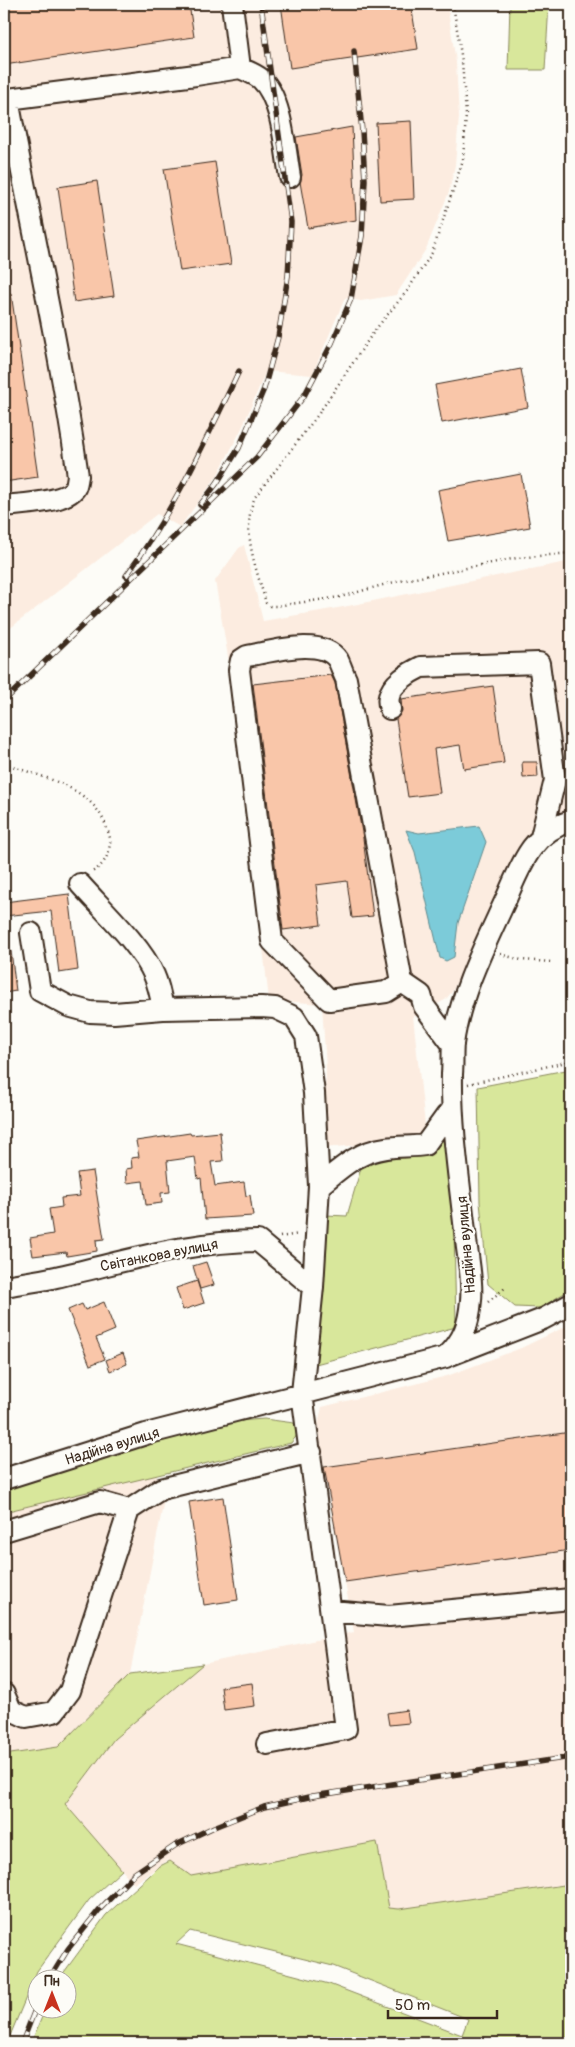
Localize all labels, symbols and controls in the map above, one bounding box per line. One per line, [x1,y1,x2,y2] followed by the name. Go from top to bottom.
[453,1195,480,1295] street label: Надійна вулиця
[99,1235,220,1276] street label: Світанкова вулиця
[63,1423,162,1470] street label: Надійна вулиця
[28,1970,78,2020] north arrow
[44,1973,60,1990] text: Пн
[388,1987,496,2019] scale bar
[395,1996,430,2015] text: 50 m

